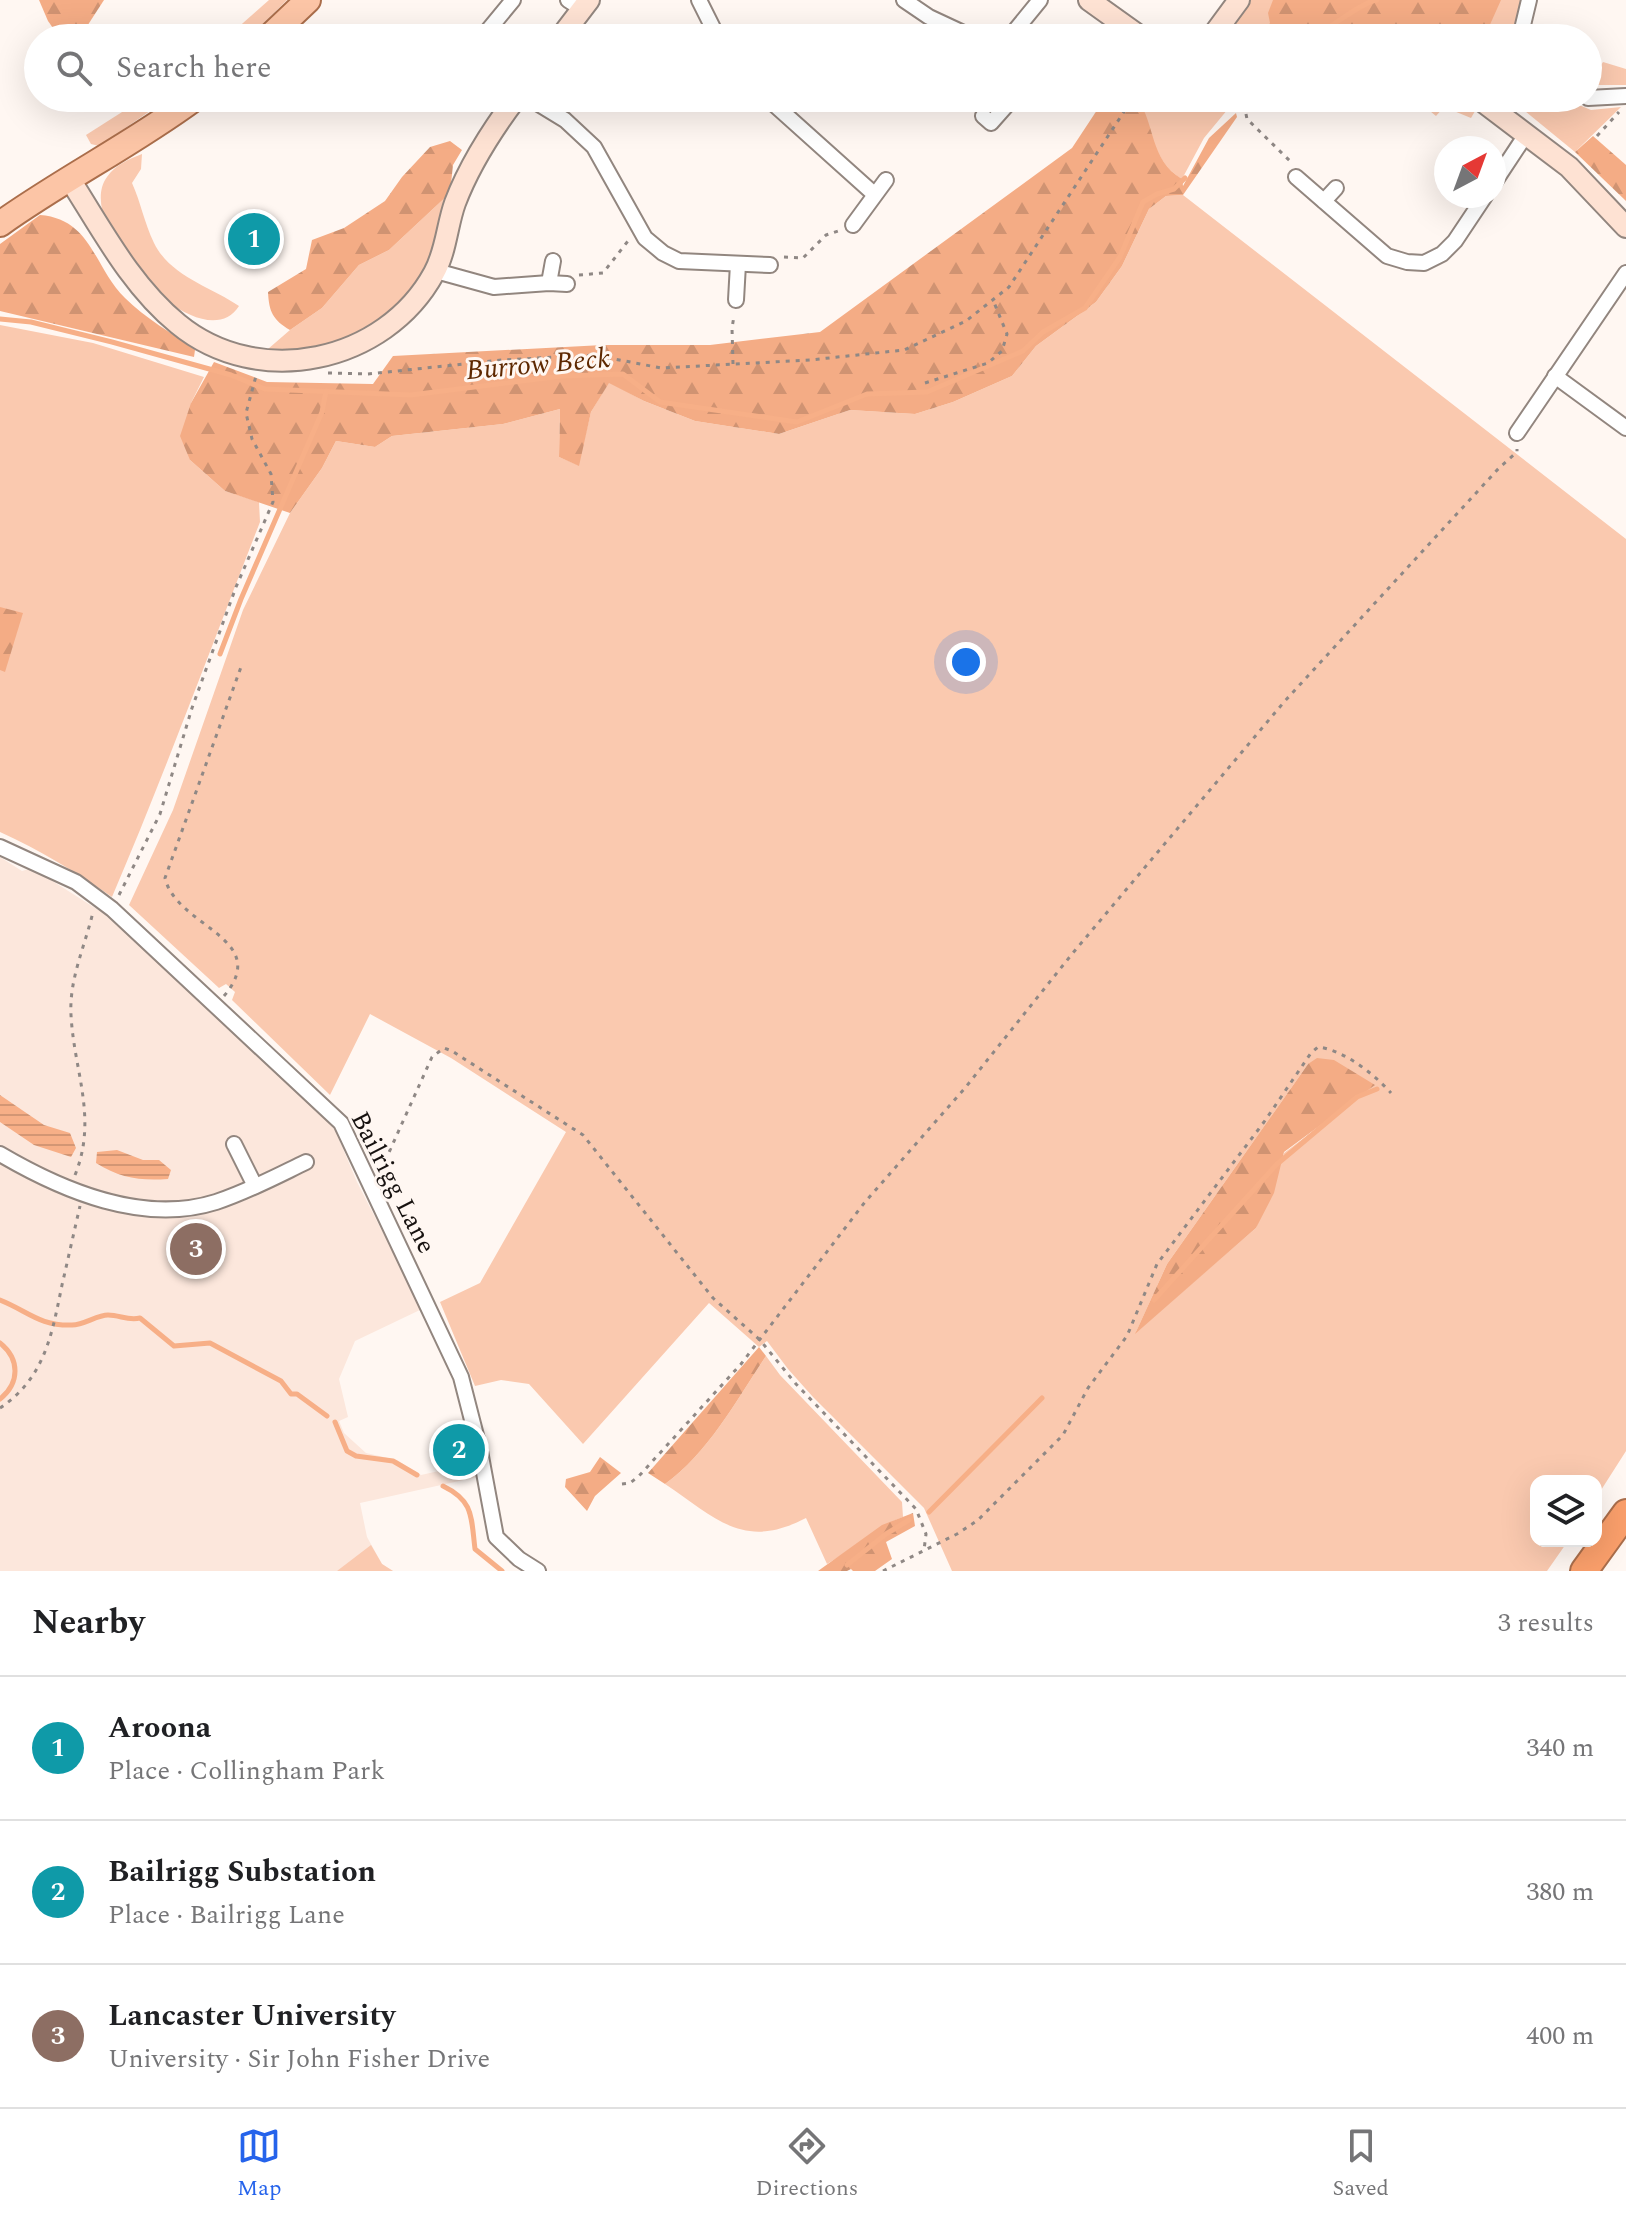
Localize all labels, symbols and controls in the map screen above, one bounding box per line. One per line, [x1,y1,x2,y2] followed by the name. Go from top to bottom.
[24,24,1602,112] search box
[116,45,272,91] text: Search here
[52,46,96,90] icon: search
[1434,136,1506,208] north arrow
[228,209,280,269] pin: 1
[464,337,612,392] water label: Burrow Beck
[946,642,986,682] your location
[340,1104,446,1261] street label: Bailrigg Lane
[170,1219,222,1279] pin: 3
[433,1420,485,1480] pin: 2
[1530,1475,1602,1547] map controls
[1530,1475,1602,1547] button: layers
[32,1597,145,1649] text: Nearby
[1498,1603,1594,1643] text: 3 results
[108,1705,211,1751] text: Aroona
[51,1728,65,1768] text: 1
[1526,1728,1594,1768] text: 340 m
[108,1751,385,1791] text: Place · Collingham Park
[108,1849,376,1895] text: Bailrigg Substation
[51,1872,65,1912] text: 2
[1526,1872,1594,1912] text: 380 m
[108,1895,345,1935] text: Place · Bailrigg Lane
[108,1993,395,2039] text: Lancaster University
[51,2016,65,2056] text: 3
[1526,2016,1594,2056] text: 400 m
[108,2039,490,2079] text: University · Sir John Fisher Drive
[237,2124,281,2205] tab: Map
[756,2124,858,2205] tab: Directions
[1332,2124,1389,2205] tab: Saved

